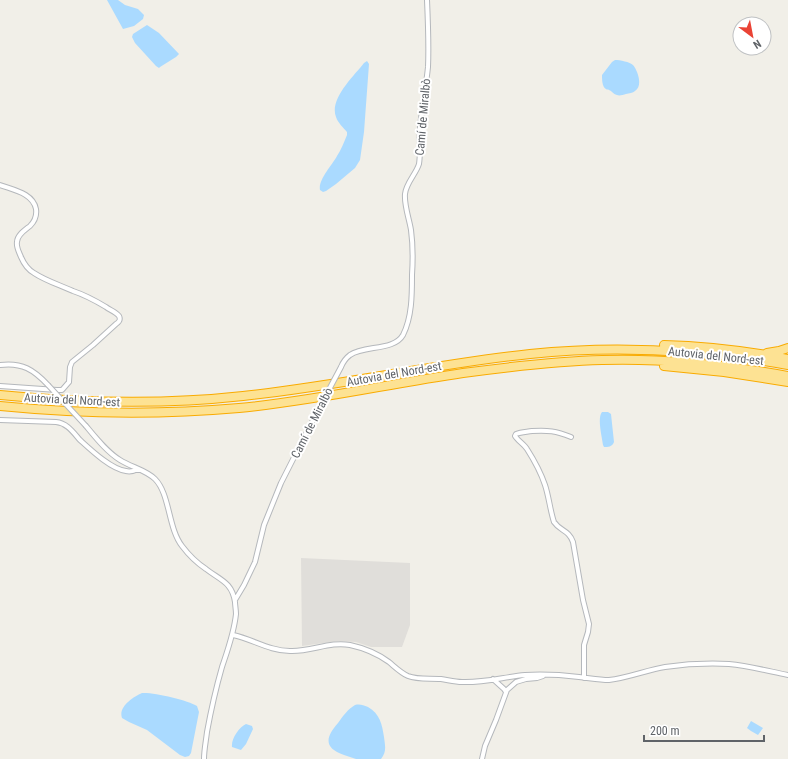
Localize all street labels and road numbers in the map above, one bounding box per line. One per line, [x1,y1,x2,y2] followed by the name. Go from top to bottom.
[413,78,433,156] street label: Camí de Miralbò
[667,344,765,368] street label: Autovia del Nord-est
[345,359,443,389] street label: Autovia del Nord-est
[288,385,336,461] street label: Camí de Miralbò
[24,390,121,410] street label: Autovia del Nord-est

